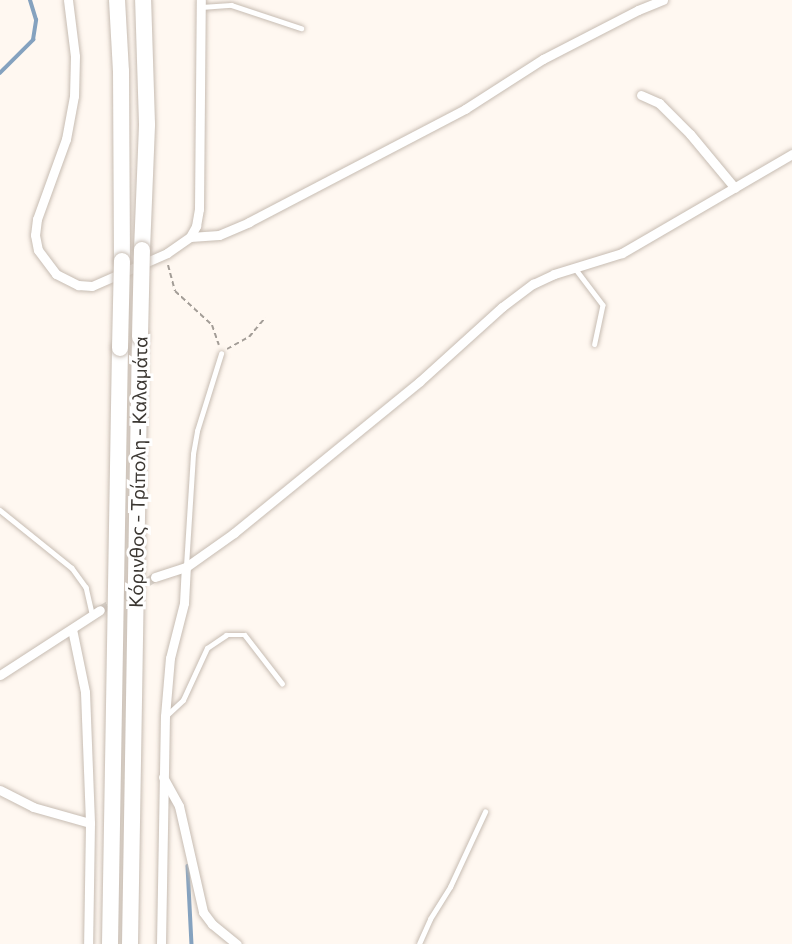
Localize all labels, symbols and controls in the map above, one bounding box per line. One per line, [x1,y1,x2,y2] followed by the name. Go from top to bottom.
[124,336,152,608] street label: Κόρινθος - Τρίπολη - Καλαμάτα

